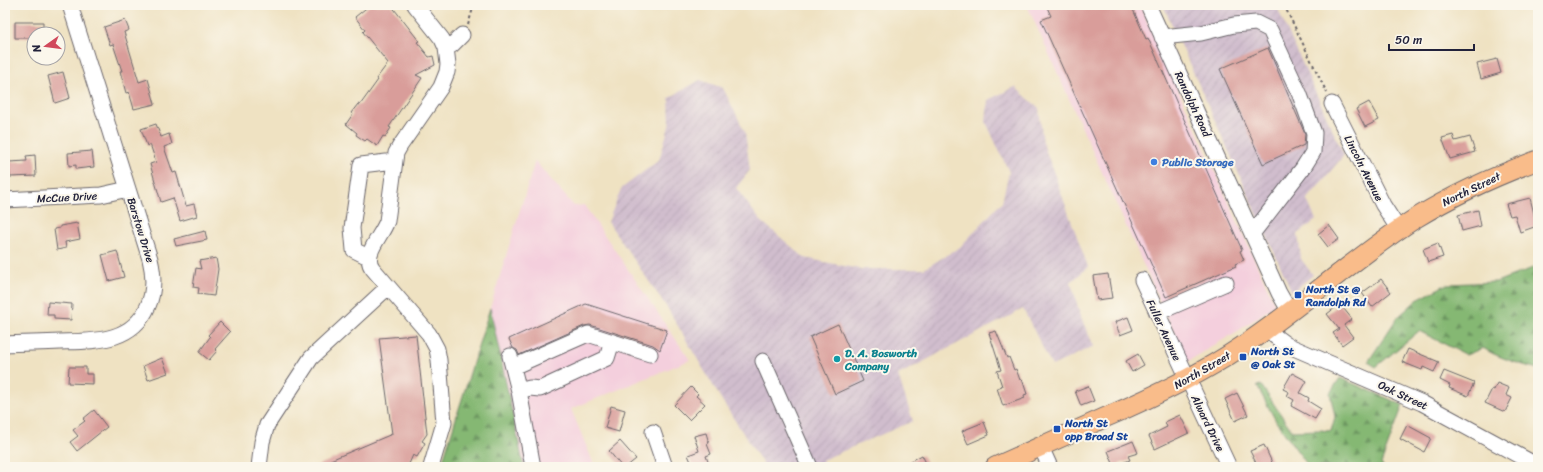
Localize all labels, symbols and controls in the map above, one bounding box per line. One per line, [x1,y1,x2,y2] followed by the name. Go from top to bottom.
[26,26,66,66] north arrow
[1389,26,1474,52] scale bar
[1395,29,1422,51] text: 50 m
[27,42,47,55] text: N
[1169,68,1217,141] street label: Randolph Road
[1339,132,1389,205] street label: Lincoln Avenue
[1162,153,1234,172] place label: Public Storage
[1149,157,1159,167] marker: Public Storage
[1439,167,1504,212] street label: North Street
[36,186,98,209] street label: McCue Drive
[122,195,160,265] street label: Barstow Drive
[1305,280,1367,312] place label: North St @ Randolph Rd
[1293,290,1303,300] marker: North St @ Randolph Rd
[1141,296,1186,365] street label: Fuller Avenue
[1250,342,1296,374] place label: North St @ Oak St
[844,344,917,376] place label: D. A. Bosworth Company
[1170,346,1235,394] street label: North Street
[1238,352,1248,362] marker: North St @ Oak St
[832,354,842,364] marker: D. A. Bosworth Company
[1375,376,1431,415] street label: Oak Street
[1185,391,1230,456] street label: Alward Drive
[1064,414,1128,446] place label: North St opp Broad St
[1052,424,1062,434] marker: North St opp Broad St

